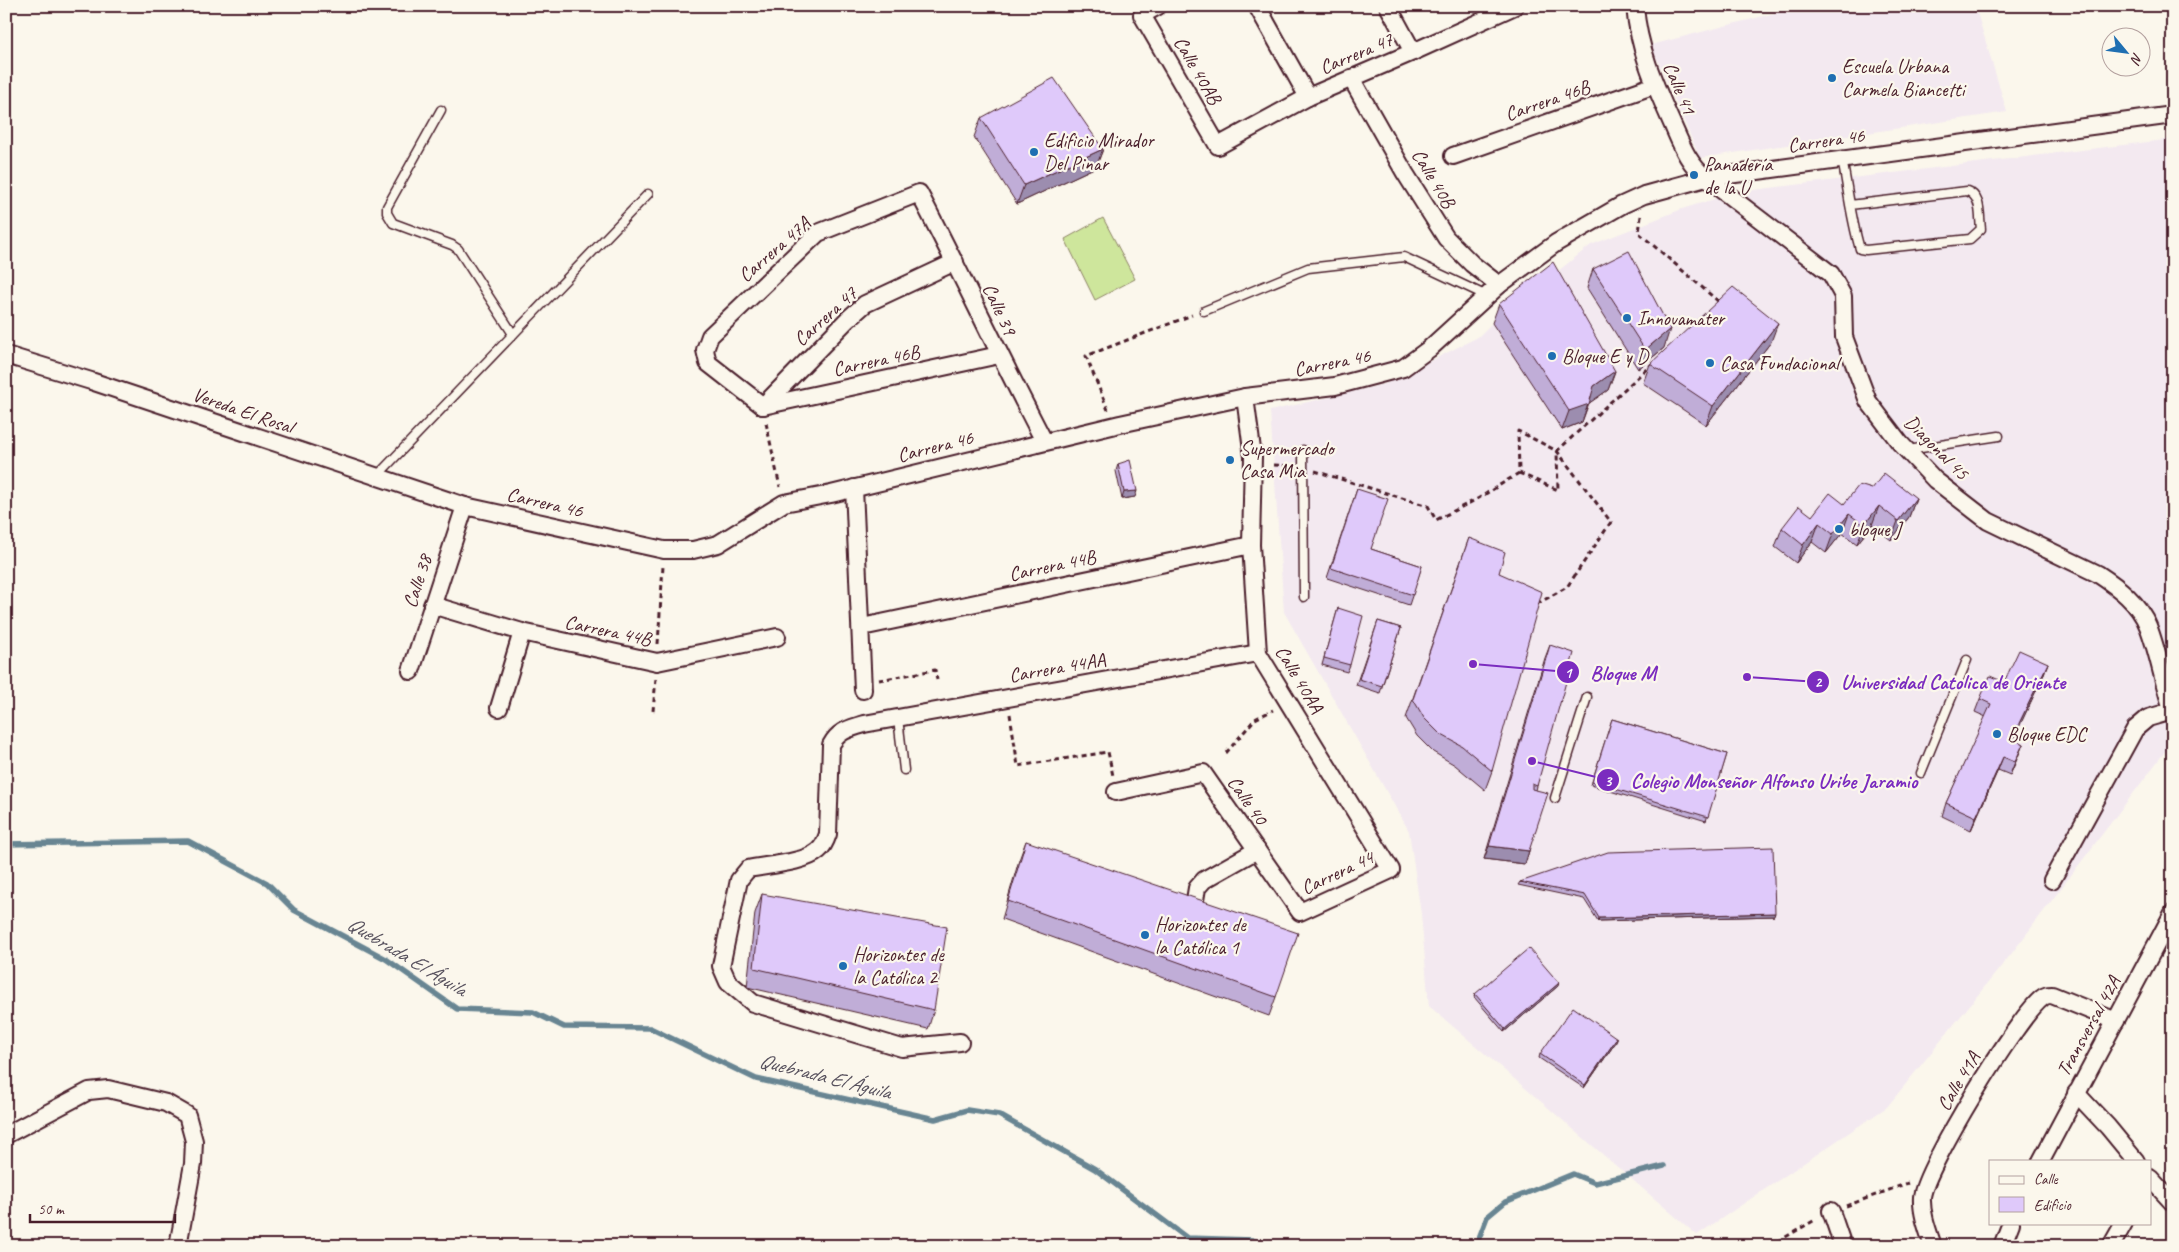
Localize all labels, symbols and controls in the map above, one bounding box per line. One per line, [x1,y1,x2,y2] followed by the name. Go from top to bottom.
[1316,26,1398,80] street label: Carrera 47
[2102,28,2152,78] north arrow
[1168,32,1228,110] street label: Calle 40AB
[2126,50,2146,68] text: N
[1842,54,1967,102] place label: Escuela Urbana Carmela Biancetti
[1657,58,1702,119] street label: Calle 41
[1826,72,1838,84] marker: Escuela Urbana Carmela Biancetti
[1502,74,1594,127] street label: Carrera 46B
[1786,123,1867,158] street label: Carrera 46
[1044,128,1155,176] place label: Edificio Mirador Del Pinar
[1406,144,1462,214] street label: Calle 40B
[1028,146,1040,158] marker: Edificio Mirador Del Pinar
[1704,152,1774,200] place label: Panadería de la U
[1688,169,1700,181] marker: Panadería de la U
[733,211,816,287] street label: Carrera 47A
[977,279,1023,341] street label: Calle 39
[788,281,863,352] street label: Carrera 47
[1637,306,1726,331] place label: Innovamater
[1621,312,1633,324] marker: Innovamater
[831,339,923,382] street label: Carrera 46B
[1292,343,1373,382] street label: Carrera 46
[1562,344,1649,369] place label: Bloque E y D
[1546,350,1558,362] marker: Bloque E y D
[1720,351,1842,376] place label: Casa Fundacional
[1704,357,1716,369] marker: Casa Fundacional
[189,382,300,441] street label: Vereda El Rosal
[1899,410,1975,486] street label: Diagonal 45
[895,425,977,468] street label: Carrera 46
[1240,436,1336,484] place label: Supermercado Casa Mia
[1224,454,1236,466] marker: Supermercado Casa Mia
[504,482,586,524] street label: Carrera 46
[1849,517,1903,542] place label: bloque J
[1833,523,1845,535] marker: bloque J
[1007,544,1099,587] street label: Carrera 44B
[397,550,438,611] street label: Calle 38
[562,609,655,652] street label: Carrera 44B
[1270,641,1330,718] street label: Calle 40AA
[1007,647,1108,688] street label: Carrera 44AA
[1555,654,1666,690] callout: Bloque M
[1590,660,1659,686] text: Bloque M
[1565,664,1574,683] text: 1
[1805,664,2076,700] callout: Universidad Catolica de Oriente
[1841,669,2067,695] text: Universidad Catolica de Oriente
[1815,673,1823,692] text: 2
[2007,722,2088,747] place label: Bloque EDC
[1991,728,2003,740] marker: Bloque EDC
[1596,762,1928,798] callout: Colegio Monseñor Alfonso Uribe Jaramio
[1631,768,1919,794] text: Colegio Monseñor Alfonso Uribe Jaramio
[1222,771,1275,831] street label: Calle 40
[1605,772,1613,791] text: 3
[1297,844,1379,900] street label: Carrera 44
[343,910,473,1003] water label: Quebrada El Águila
[1155,912,1247,960] place label: Horizontes de la Católica 1
[1139,929,1151,941] marker: Horizontes de la Católica 1
[853,942,945,990] place label: Horizontes de la Católica 2
[837,960,849,972] marker: Horizontes de la Católica 2
[2051,971,2127,1081] street label: Transversal 42A
[1931,1046,1986,1115] street label: Calle 41A
[757,1047,896,1105] water label: Quebrada El Águila
[1989,1160,2152,1224] legend
[2034,1170,2059,1189] text: Calle
[30,1192,175,1224] scale bar
[2034,1196,2072,1215] text: Edificio
[38,1200,65,1219] text: 50 m

